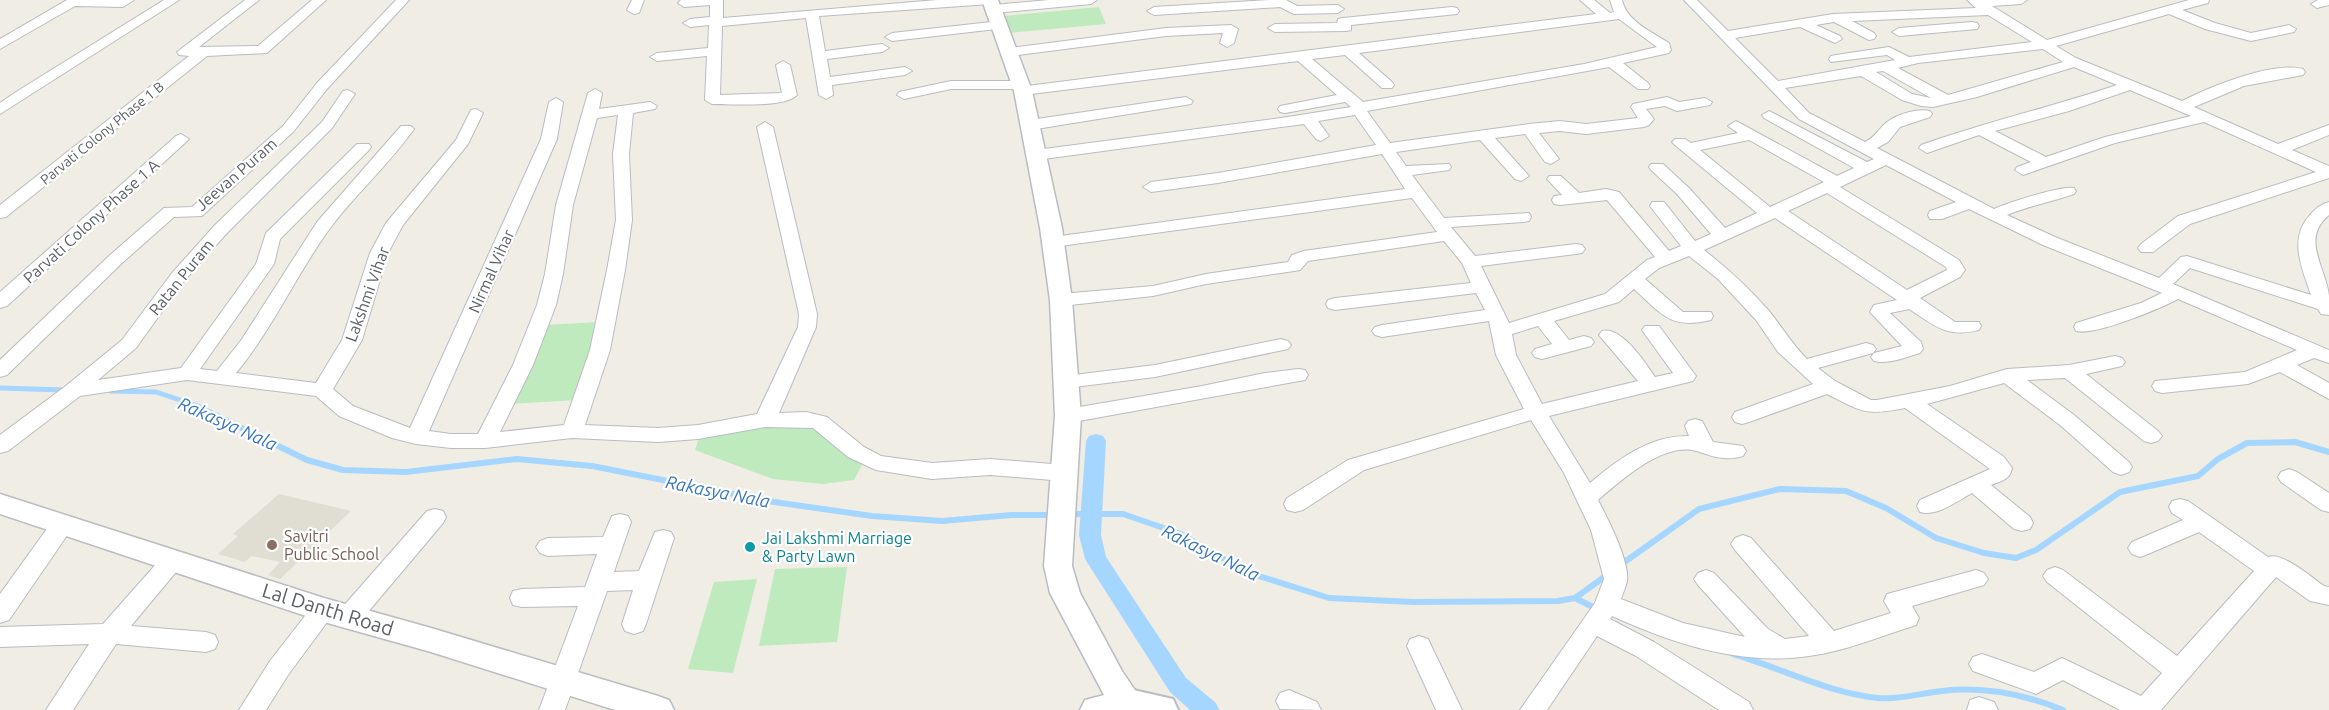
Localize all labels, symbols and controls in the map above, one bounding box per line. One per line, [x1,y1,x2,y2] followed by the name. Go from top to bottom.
[37,78,167,188] street label: Parvati Colony Phase 1 B
[192,134,280,214] street label: Jeevan Puram
[19,155,163,287] street label: Parvati Colony Phase 1 A
[465,227,517,315] street label: Nirmal Vihar
[145,235,217,319] street label: Ratan Puram
[341,244,393,344] street label: Lakshmi Vihar
[176,392,281,454] water label: Rakasya Nala
[664,471,772,511] water label: Rakasya Nala
[1159,520,1263,584] water label: Rakasya Nala
[284,527,379,563] place label: Savitri Public School
[762,529,912,565] place label: Jai Lakshmi Marriage & Party Lawn
[265,538,279,552] marker: Savitri Public School
[743,540,757,554] marker: Jai Lakshmi Marriage & Party Lawn
[260,578,396,640] street label: Lal Danth Road

